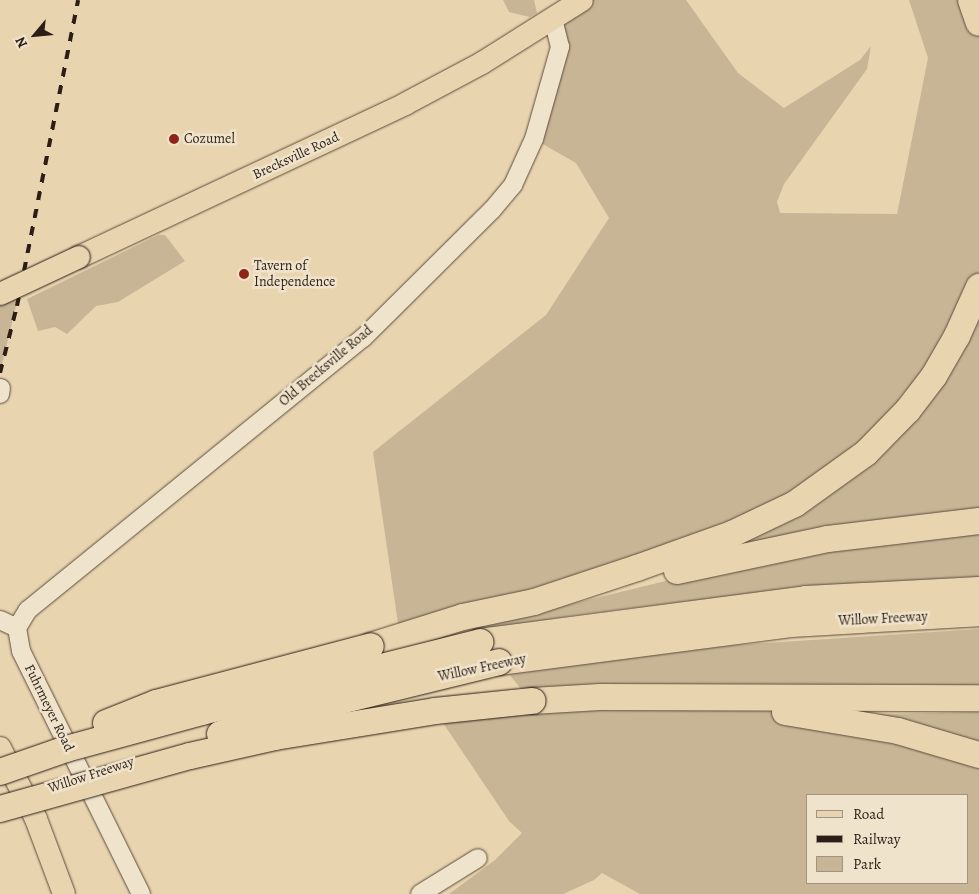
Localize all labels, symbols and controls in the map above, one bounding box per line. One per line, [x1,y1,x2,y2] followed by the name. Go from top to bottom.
[10,10,60,60] north arrow
[11,33,32,51] text: N
[250,129,342,183] street label: Brecksville Road
[184,131,235,147] place label: Cozumel
[168,133,180,145] marker: Cozumel
[254,258,335,290] place label: Tavern of Independence
[238,268,250,280] marker: Tavern of Independence
[276,322,376,410] street label: Old Brecksville Road
[838,608,928,630] street label: Willow Freeway
[437,650,527,686] street label: Willow Freeway
[21,662,77,754] street label: Fuhrmeyer Road
[46,753,136,797] street label: Willow Freeway
[806,794,969,884] legend
[853,804,884,824] text: Road
[853,829,900,849] text: Railway
[853,854,881,874] text: Park

